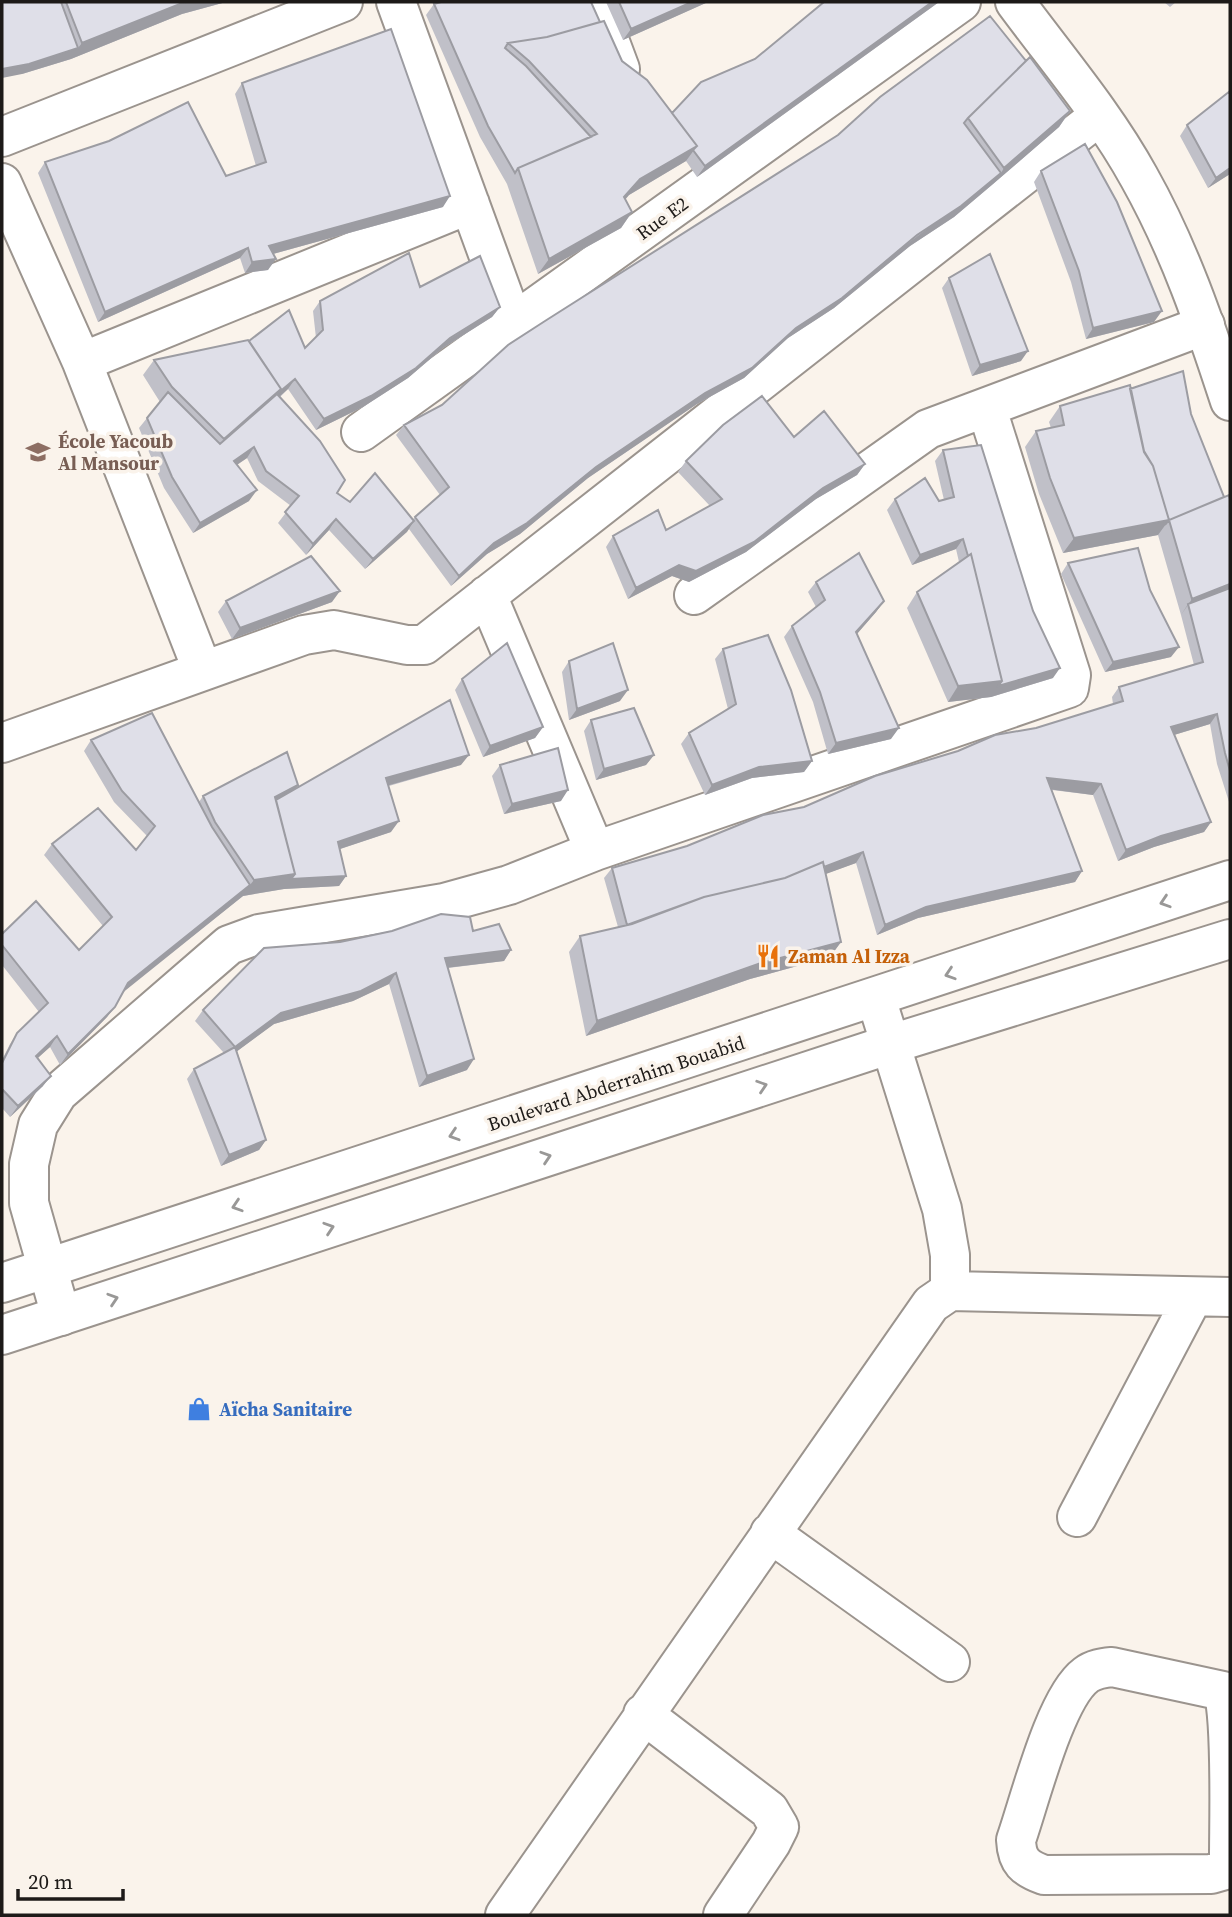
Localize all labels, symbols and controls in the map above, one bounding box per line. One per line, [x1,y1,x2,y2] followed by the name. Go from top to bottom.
[631,190,693,246] street label: Rue E2
[58,428,173,476] place label: École Yacoub Al Mansour
[24,438,52,466] school or university icon: École Yacoub Al Mansour
[1160,894,1172,908] one-way arrow
[754,942,782,970] restaurant icon: Zaman Al Izza
[788,943,911,969] place label: Zaman Al Izza
[944,965,956,980] one-way arrow
[484,1029,748,1137] street label: Boulevard Abderrahim Bouabid
[755,1080,767,1094] one-way arrow
[448,1127,460,1142] one-way arrow
[539,1151,551,1165] one-way arrow
[232,1198,244,1212] one-way arrow
[323,1222,335,1236] one-way arrow
[107,1292,119,1307] one-way arrow
[185,1395,213,1423] shop icon: Aïcha Sanitaire
[219,1396,352,1422] place label: Aïcha Sanitaire
[18,1857,122,1901] scale bar
[28,1867,73,1896] text: 20 m

